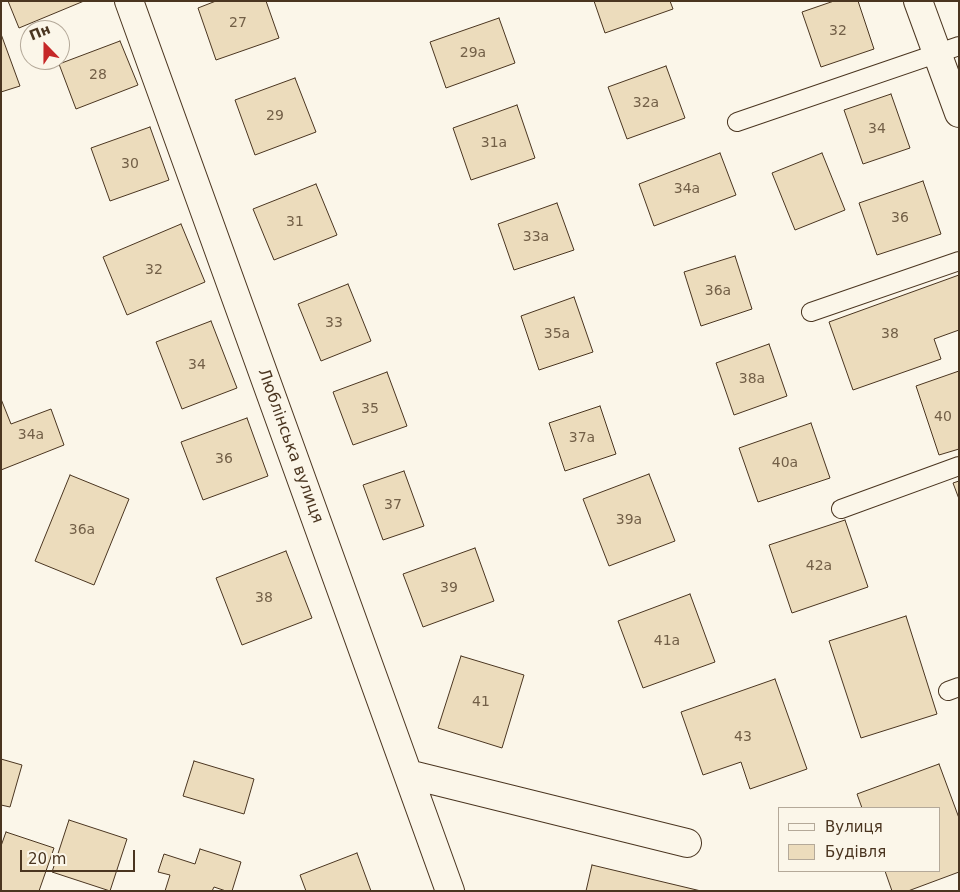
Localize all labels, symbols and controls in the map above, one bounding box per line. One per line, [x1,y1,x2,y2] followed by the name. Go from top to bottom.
[229,15,247,31] house number: 27
[20,20,70,70] north arrow
[27,21,53,43] text: Пн
[829,23,847,39] house number: 32
[460,45,486,61] house number: 29а
[89,67,107,83] house number: 28
[633,95,659,111] house number: 32а
[266,108,284,124] house number: 29
[868,121,886,137] house number: 34
[481,135,507,151] house number: 31а
[121,156,139,172] house number: 30
[674,181,700,197] house number: 34а
[891,210,909,226] house number: 36
[286,214,304,230] house number: 31
[523,229,549,245] house number: 33а
[145,262,163,278] house number: 32
[705,283,731,299] house number: 36а
[325,315,343,331] house number: 33
[544,326,570,342] house number: 35а
[881,326,899,342] house number: 38
[188,357,206,373] house number: 34
[253,366,327,526] street label: Люблінська вулиця
[739,371,765,387] house number: 38а
[361,401,379,417] house number: 35
[934,409,952,425] house number: 40
[18,427,44,443] house number: 34а
[569,430,595,446] house number: 37а
[215,451,233,467] house number: 36
[772,455,798,471] house number: 40а
[384,497,402,513] house number: 37
[616,512,642,528] house number: 39а
[69,522,95,538] house number: 36а
[806,558,832,574] house number: 42а
[440,580,458,596] house number: 39
[255,590,273,606] house number: 38
[654,633,680,649] house number: 41а
[472,694,490,710] house number: 41
[734,729,752,745] house number: 43
[778,807,940,872] legend
[825,818,883,836] text: Вулиця
[22,840,138,872] scale bar
[825,843,886,861] text: Будівля
[28,850,66,868] text: 20 m

